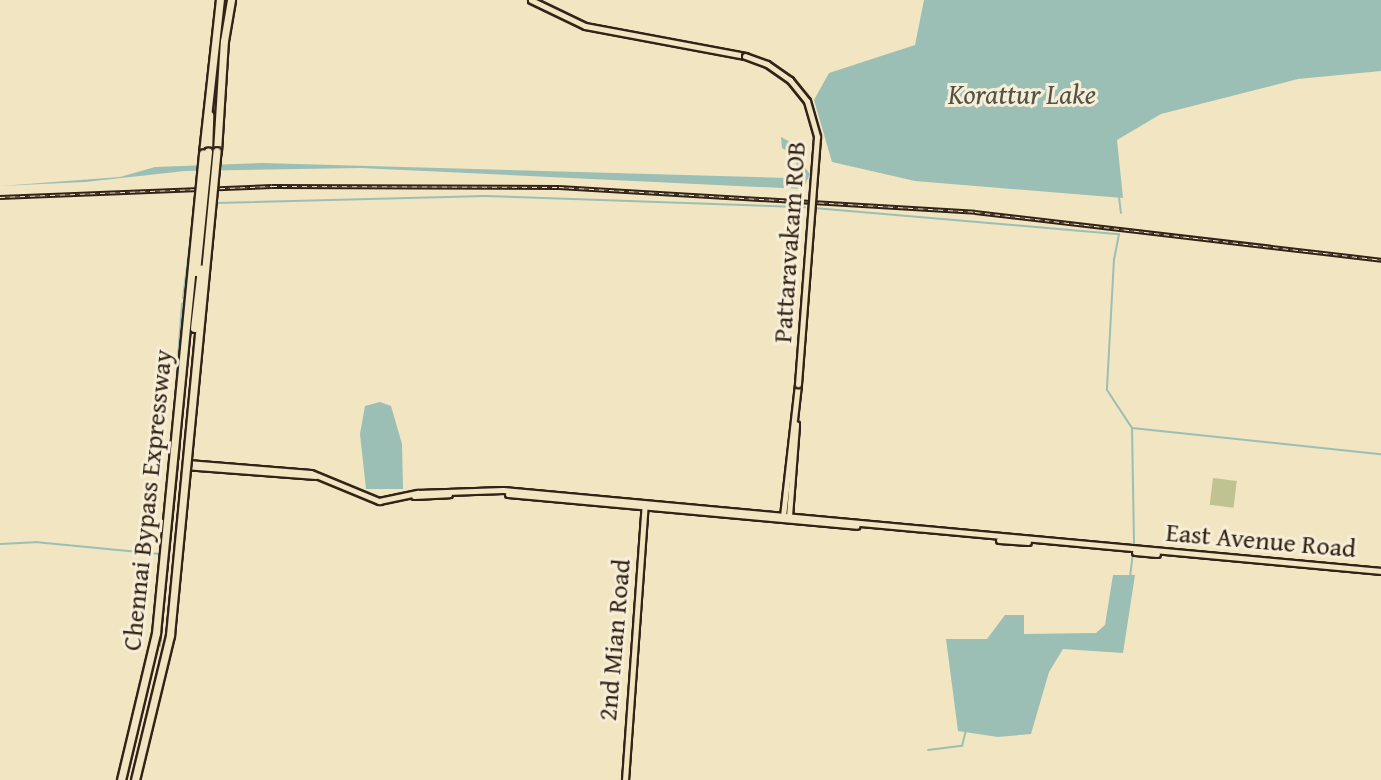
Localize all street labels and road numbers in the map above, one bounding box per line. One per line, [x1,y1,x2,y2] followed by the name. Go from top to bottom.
[766,140,812,344] street label: Pattaravakam ROB
[116,348,178,652] street label: Chennai Bypass Expressway
[1165,516,1357,564] street label: East Avenue Road
[591,558,637,722] street label: 2nd Mian Road

